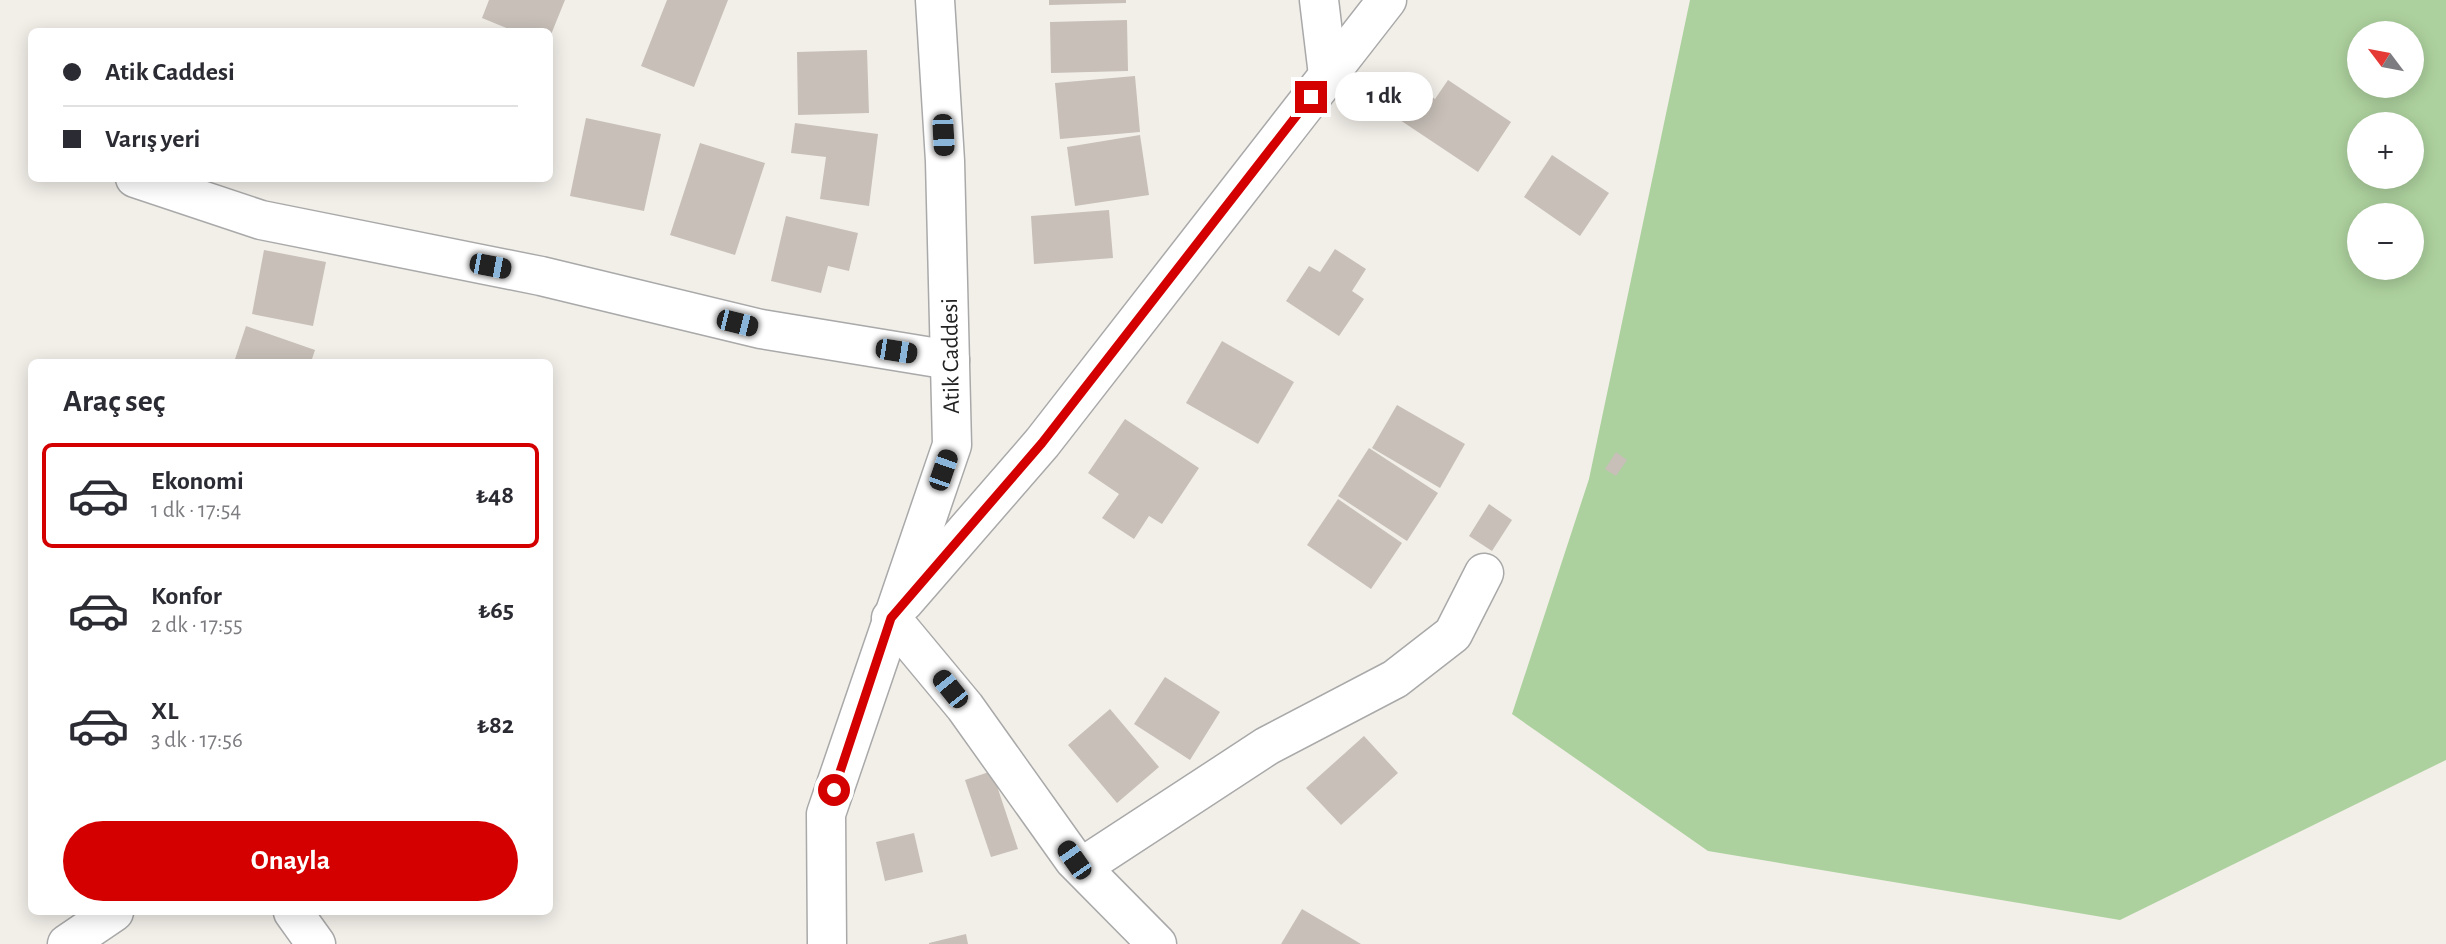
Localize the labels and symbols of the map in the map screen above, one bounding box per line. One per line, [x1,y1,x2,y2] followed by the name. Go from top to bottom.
[2347,21,2424,98] north arrow
[1336,72,1434,122] callout: 1 dk
[1295,81,1327,113] route end
[932,113,955,157] car
[468,252,513,280] car
[938,298,964,414] street label: Atik Caddesi
[715,308,760,338] car
[874,337,919,365] car
[927,447,960,493] car
[929,666,972,712] car
[818,774,850,806] route start
[1054,837,1095,883] car

